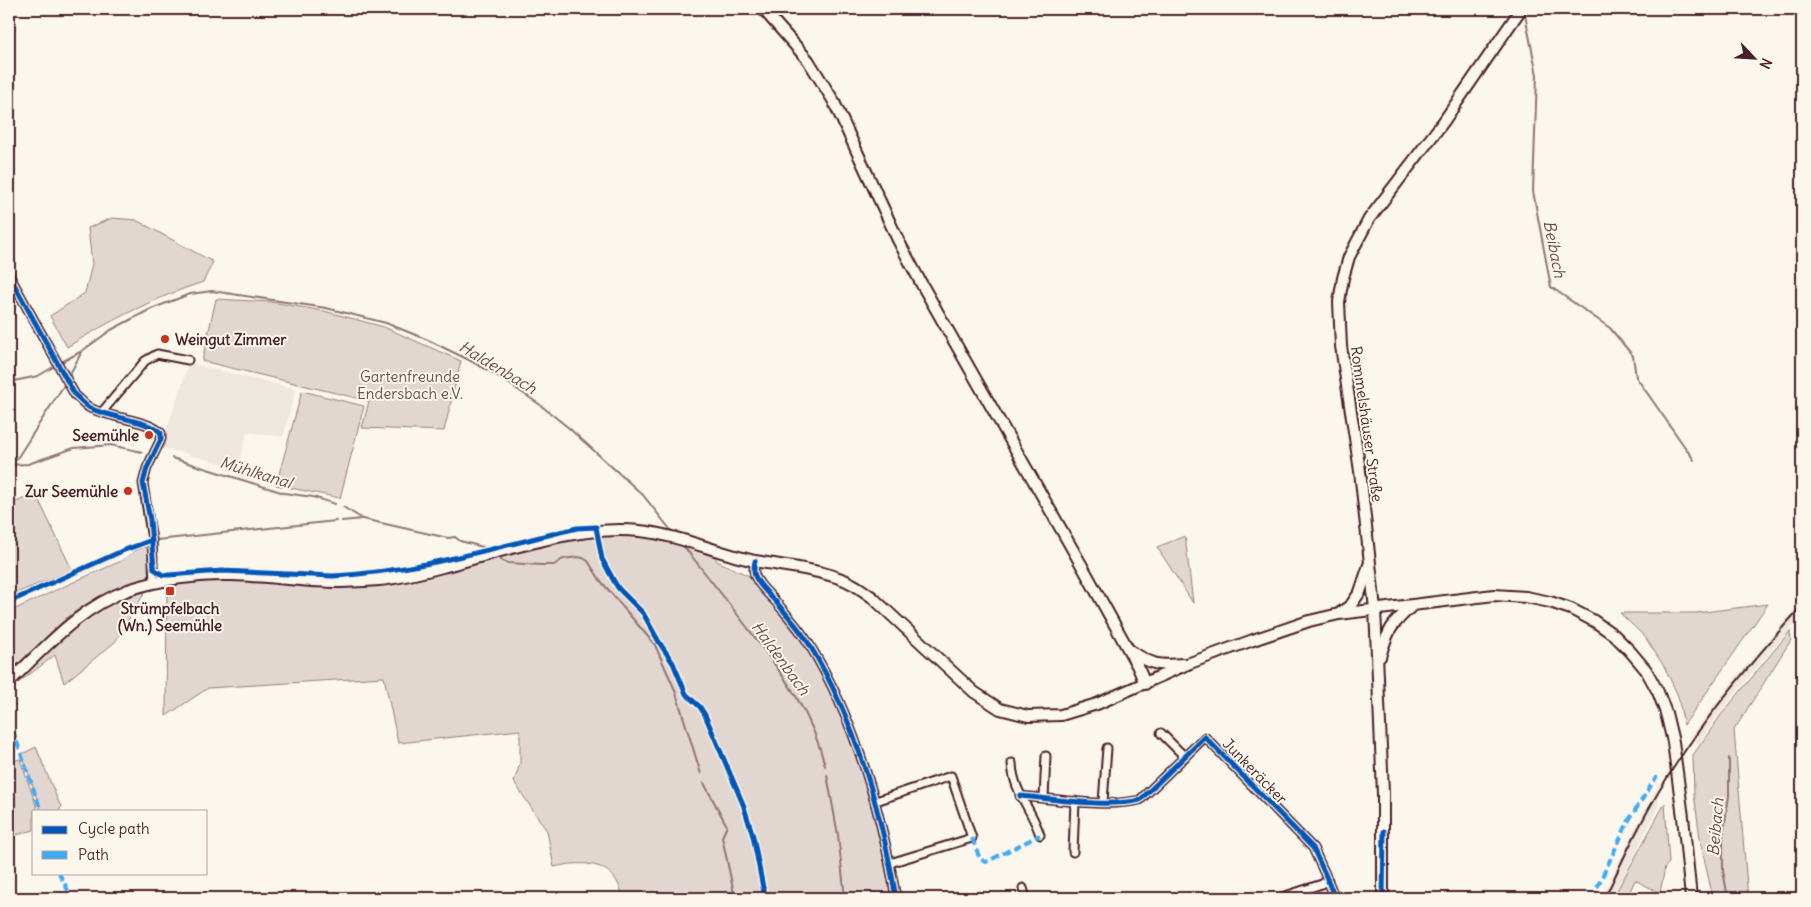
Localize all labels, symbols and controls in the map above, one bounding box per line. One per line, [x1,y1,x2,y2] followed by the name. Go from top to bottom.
[1728,32,1778,82] north arrow
[1756,55,1776,72] text: N
[1540,219,1570,280] water label: Beibach
[175,330,287,350] place label: Weingut Zimmer
[159,333,171,345] marker: Weingut Zimmer
[456,336,541,398] water label: Haldenbach
[1347,345,1387,503] street label: Rommelshäuser Straße
[357,367,463,403] park label: Gartenfreunde Endersbach e.V.
[73,426,139,445] place label: Seemühle
[143,429,155,441] marker: Seemühle
[218,452,297,493] water label: Mühlkanal
[25,482,118,501] place label: Zur Seemühle
[122,485,134,497] marker: Zur Seemühle
[164,585,176,597] marker: Strümpfelbach (Wn.) Seemühle
[118,599,222,636] place label: Strümpfelbach (Wn.) Seemühle
[747,617,815,700] water label: Haldenbach
[1219,734,1291,808] street label: Junkeräcker
[1703,796,1728,857] water label: Beibach
[32,810,208,874] legend
[78,819,150,838] text: Cycle path
[78,845,109,864] text: Path

